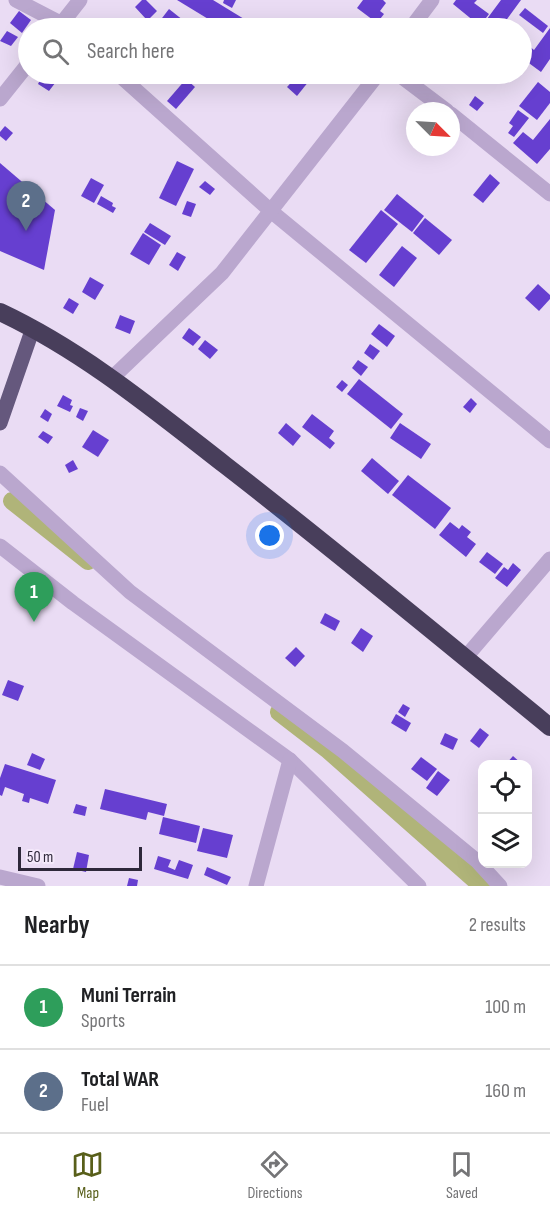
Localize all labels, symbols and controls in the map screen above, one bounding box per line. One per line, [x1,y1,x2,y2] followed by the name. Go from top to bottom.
[18,18,532,84] search box
[39,35,72,68] icon: search
[87,38,174,65] text: Search here
[406,102,460,156] north arrow
[6,182,46,231] pin: 2
[255,521,284,550] your location
[15,572,54,622] pin: 1
[478,760,532,868] map controls
[478,760,532,814] button: locate
[478,814,532,868] button: layers
[18,844,142,872] scale bar
[27,848,53,867] text: 50 m
[24,910,90,941] text: Nearby
[469,913,526,937] text: 2 results
[81,982,176,1009] text: Muni Terrain
[40,995,47,1019] text: 1
[485,995,526,1019] text: 100 m
[81,1009,125,1033] text: Sports
[81,1066,159,1093] text: Total WAR
[39,1079,48,1103] text: 2
[485,1079,526,1103] text: 160 m
[81,1093,109,1117] text: Fuel
[71,1148,104,1203] tab: Map
[247,1148,302,1203] tab: Directions
[445,1148,478,1203] tab: Saved

